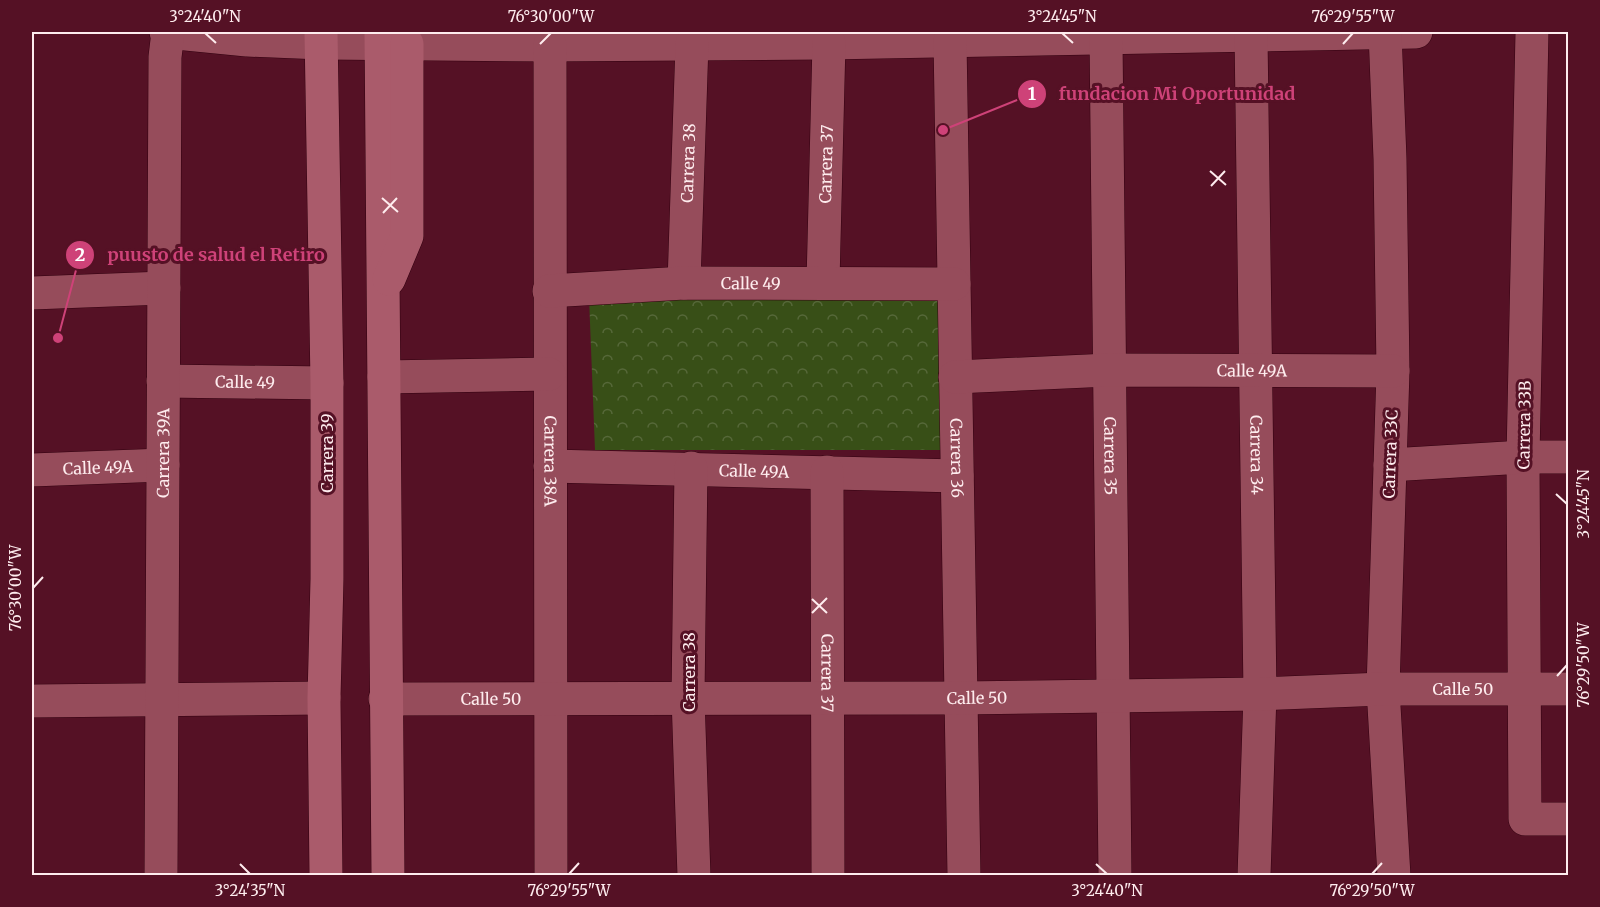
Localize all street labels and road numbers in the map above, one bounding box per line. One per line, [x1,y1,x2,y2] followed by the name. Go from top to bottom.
[677,123,699,203] street label: Carrera 38
[815,124,837,204] street label: Carrera 37
[721,273,781,293] street label: Calle 49
[1217,360,1288,381] street label: Calle 49A
[215,372,275,392] street label: Calle 49
[1513,380,1535,470] street label: Carrera 33B
[153,407,173,498] street label: Carrera 39A
[1378,409,1402,499] street label: Carrera 33C
[317,413,337,493] street label: Carrera 39
[1246,415,1267,495] street label: Carrera 34
[540,416,561,507] street label: Carrera 38A
[1100,417,1121,495] street label: Carrera 35
[946,418,968,498] street label: Carrera 36
[62,456,134,479] street label: Calle 49A
[719,460,790,482] street label: Calle 49A
[679,632,699,712] street label: Carrera 38
[817,634,838,712] street label: Carrera 37
[1432,679,1493,699] street label: Calle 50
[947,687,1008,708] street label: Calle 50
[461,689,521,709] street label: Calle 50

